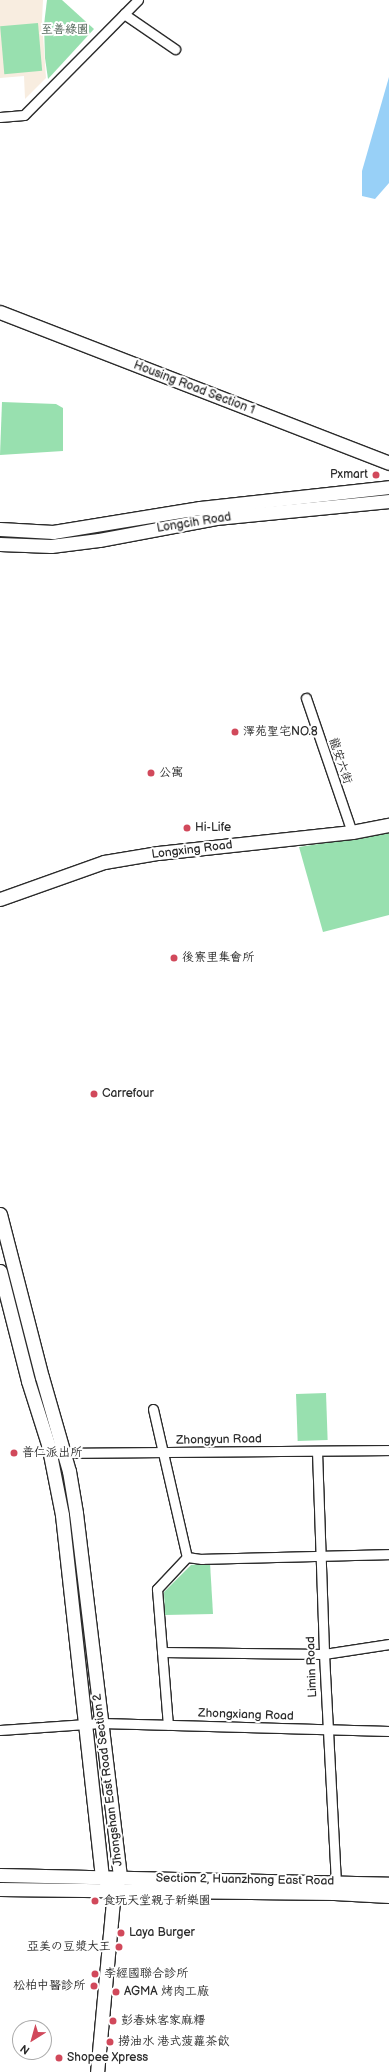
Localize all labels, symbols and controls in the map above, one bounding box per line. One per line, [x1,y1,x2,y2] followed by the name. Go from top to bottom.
[41,23,89,37] park label: 至善綠園
[131,358,257,418] street label: Housing Road Section 1
[330,468,368,482] place label: Pxmart
[371,470,381,480] marker: Pxmart
[156,510,232,536] street label: Longcih Road
[243,725,318,739] place label: 澤苑聖宅NO.8
[230,727,240,737] marker: 澤苑聖宅NO.8
[325,736,355,786] street label: 龍安六街
[159,766,183,780] place label: 公寓
[146,768,156,778] marker: 公寓
[195,821,231,835] place label: Hi-Life
[182,823,192,833] marker: Hi-Life
[151,838,233,862] street label: Longxing Road
[182,951,254,965] place label: 後寮里集會所
[169,953,179,963] marker: 後寮里集會所
[102,1087,154,1101] place label: Carrefour
[89,1089,99,1099] marker: Carrefour
[176,1432,262,1448] street label: Zhongyun Road
[22,1446,82,1460] place label: 普仁派出所
[9,1448,19,1458] marker: 普仁派出所
[304,1636,320,1698] street label: Limin Road
[90,1693,126,1867] street label: Jhongshan East Road Section 2
[198,1706,294,1724] street label: Zhongxiang Road
[156,1871,334,1889] street label: Section 2, Huanzhong East Road
[103,1894,211,1908] place label: 食玩天堂親子新樂園
[90,1896,100,1906] marker: 食玩天堂親子新樂園
[129,1926,195,1940] place label: Laya Burger
[116,1928,126,1938] marker: Laya Burger
[27,1940,111,1954] place label: 亞美の豆漿大王
[114,1942,124,1952] marker: 亞美の豆漿大王
[104,1967,188,1981] place label: 李經國聯合診所
[89,1968,101,1980] marker: 李經國聯合診所
[13,1979,85,1993] place label: 松柏中醫診所
[88,1980,100,1992] marker: 松柏中醫診所
[124,1985,209,1999] place label: AGMA 烤肉工廠
[111,1987,121,1997] marker: AGMA 烤肉工廠
[121,2014,205,2028] place label: 彭春妹客家麻糬
[108,2016,118,2026] marker: 彭春妹客家麻糬
[12,2020,52,2060] north arrow
[118,2035,229,2049] place label: 撈油水 港式菠蘿茶飲
[105,2037,115,2047] marker: 撈油水 港式菠蘿茶飲
[18,2042,32,2057] text: N
[67,2051,149,2065] place label: Shopee Xpress
[54,2053,64,2063] marker: Shopee Xpress

